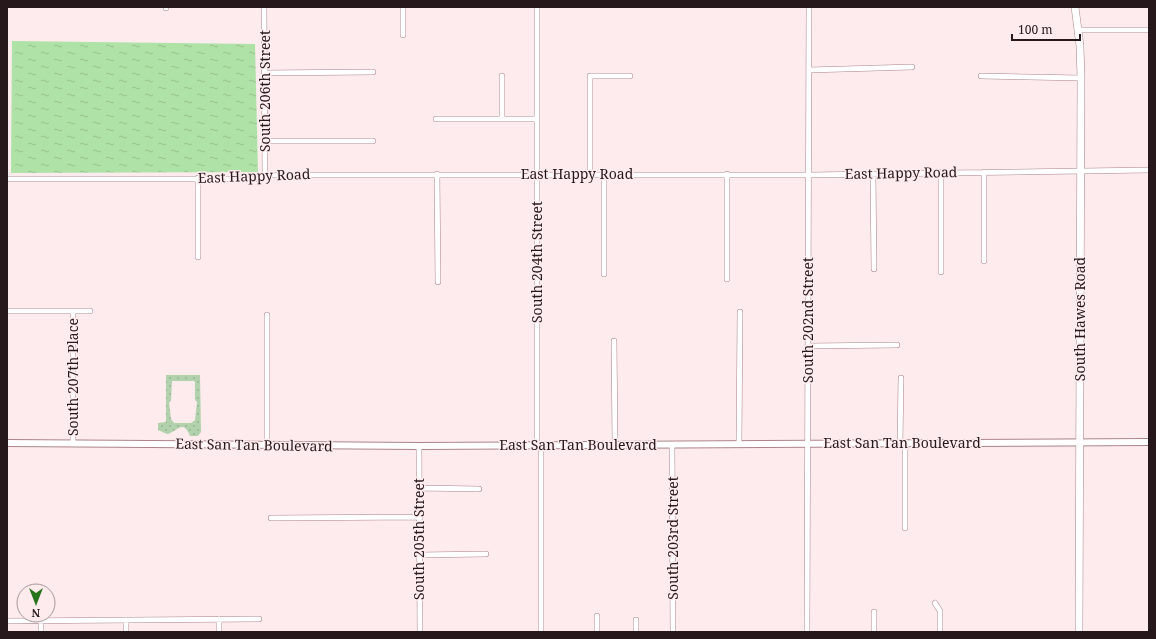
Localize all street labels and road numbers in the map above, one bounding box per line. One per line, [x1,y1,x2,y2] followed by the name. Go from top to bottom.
[255,30,274,152] street label: South 206th Street
[844,162,958,183] street label: East Happy Road
[197,164,311,187] street label: East Happy Road
[521,164,634,183] street label: East Happy Road
[527,201,546,323] street label: South 204th Street
[1070,256,1089,381] street label: South Hawes Road
[798,257,817,383] street label: South 202nd Street
[63,318,82,436] street label: South 207th Place
[823,433,981,452] street label: East San Tan Boulevard
[175,434,333,455] street label: East San Tan Boulevard
[499,435,657,454] street label: East San Tan Boulevard
[663,476,682,600] street label: South 203rd Street
[409,478,428,600] street label: South 205th Street

